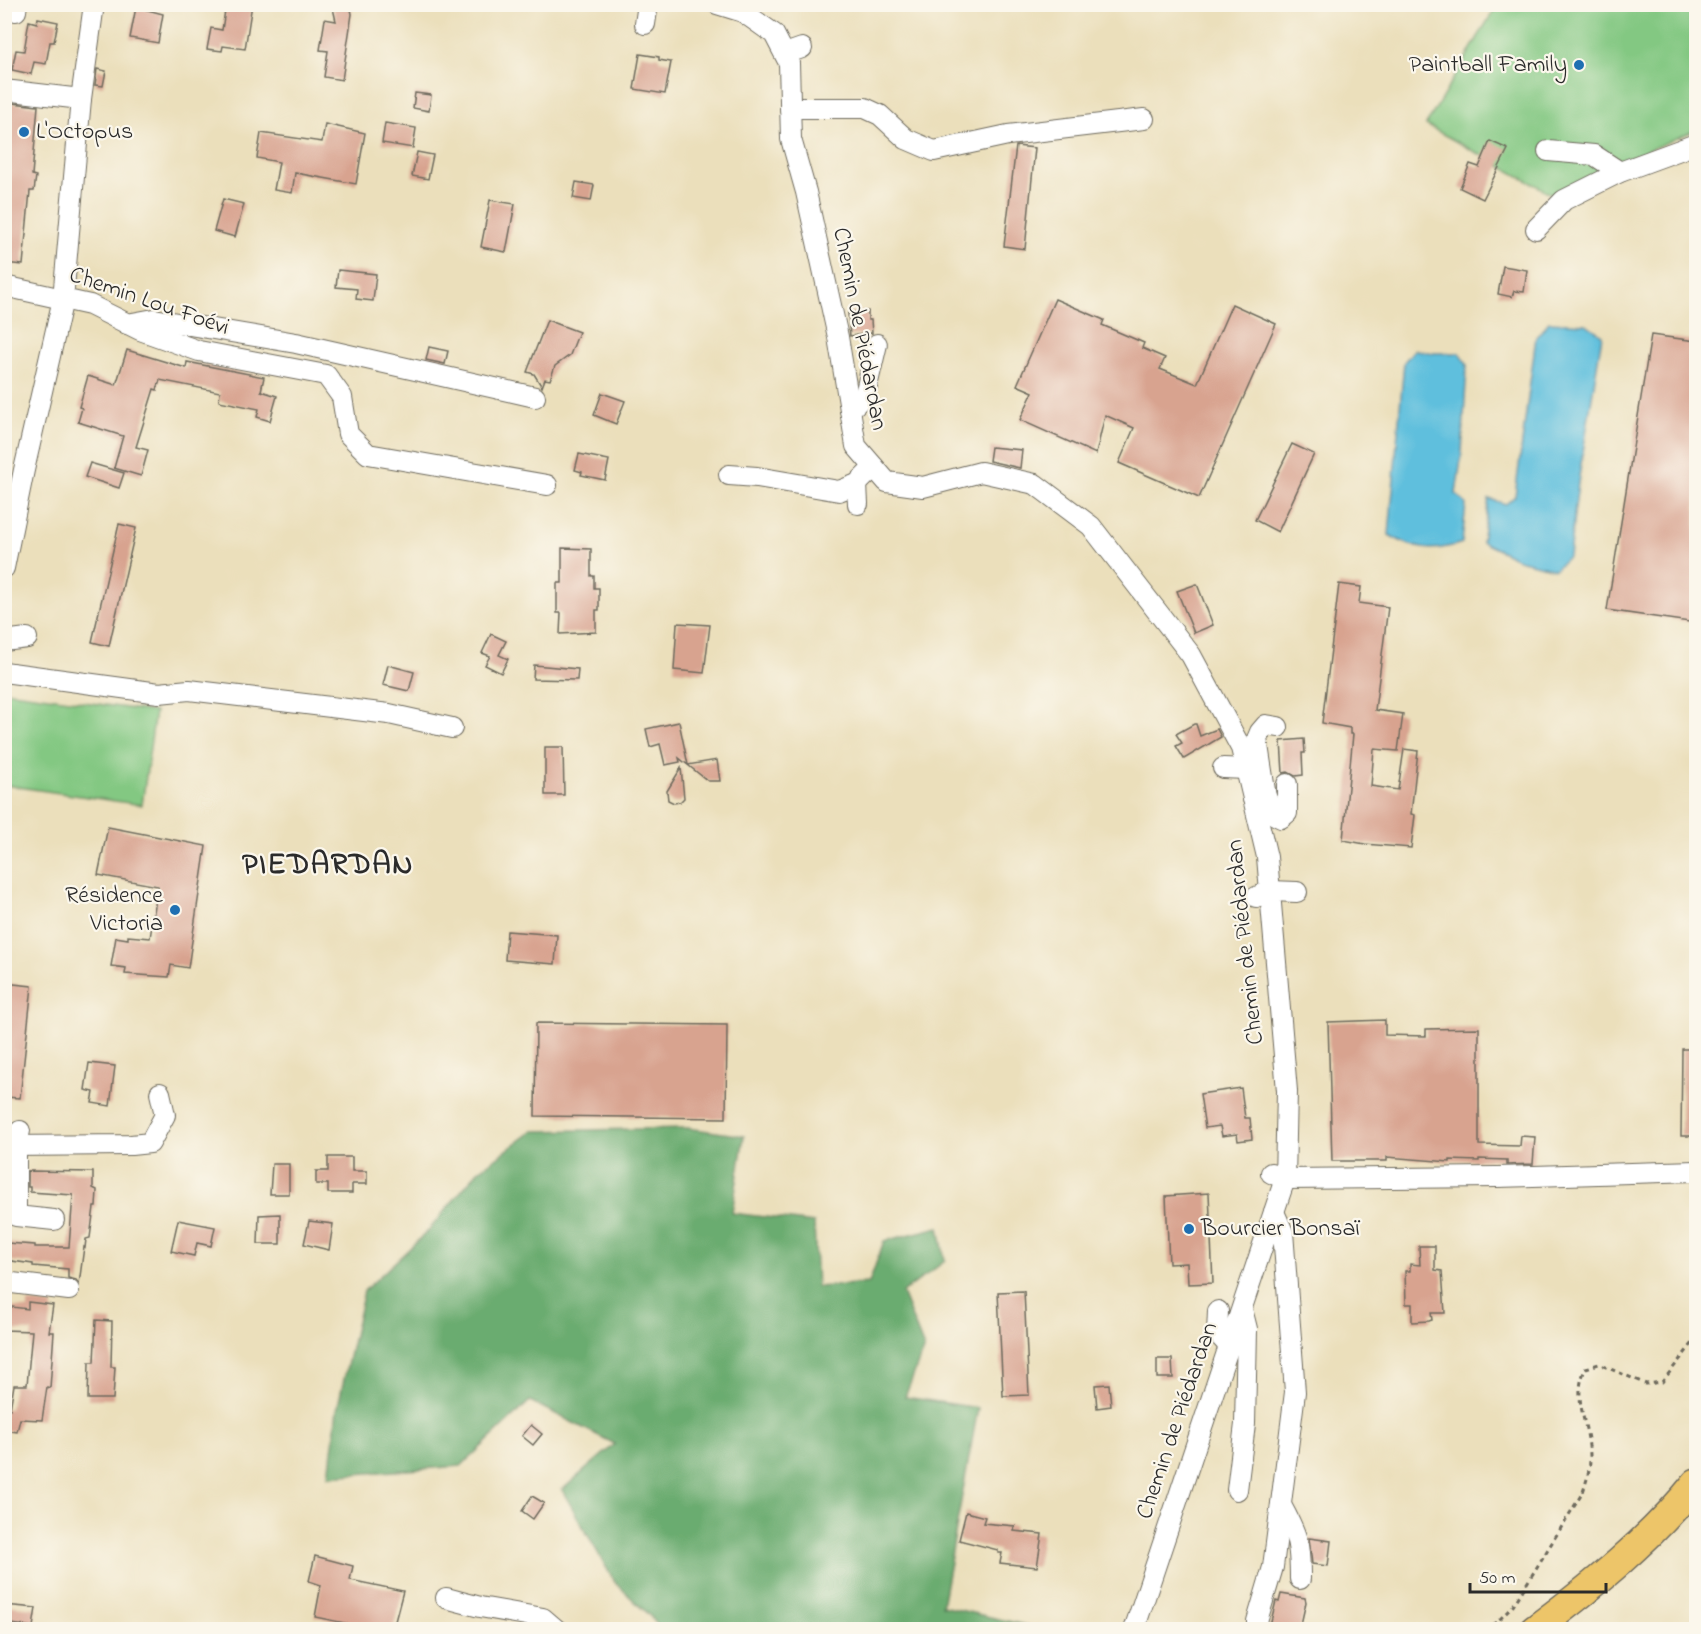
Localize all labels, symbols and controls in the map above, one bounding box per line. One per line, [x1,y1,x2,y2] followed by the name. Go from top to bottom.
[1409,48,1567,84] place label: Paintball Family
[1572,58,1586,72] marker: Paintball Family
[36,115,133,150] place label: L'Octopus
[17,125,31,139] marker: L'Octopus
[822,225,896,433] street label: Chemin de Piédardan
[64,258,234,346] street label: Chemin Lou Foévi
[1218,838,1274,1046] street label: Chemin de Piédardan
[242,844,414,888] district label: PIEDARDAN
[65,879,163,942] place label: Résidence Victoria
[168,903,182,917] marker: Résidence Victoria
[1200,1212,1361,1247] place label: Bourcier Bonsaï
[1182,1222,1196,1236] marker: Bourcier Bonsaï
[1128,1318,1228,1524] street label: Chemin de Piédardan
[1470,1556,1606,1594] scale bar
[1479,1566,1516,1592] text: 50 m

